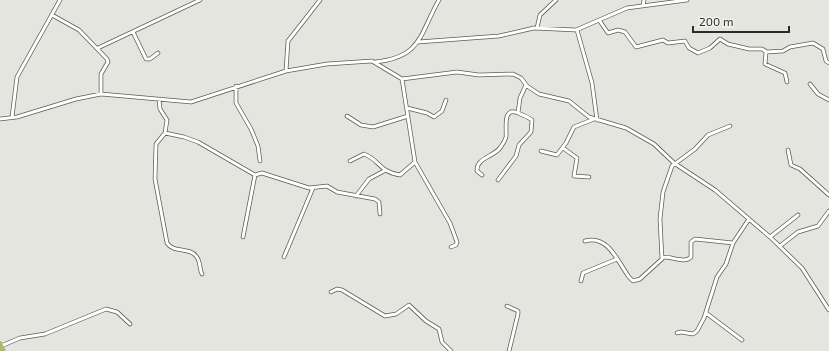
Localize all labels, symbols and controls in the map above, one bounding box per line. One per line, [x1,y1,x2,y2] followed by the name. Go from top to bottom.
[693,8,789,34] scale bar
[699,14,733,28] text: 200 m

